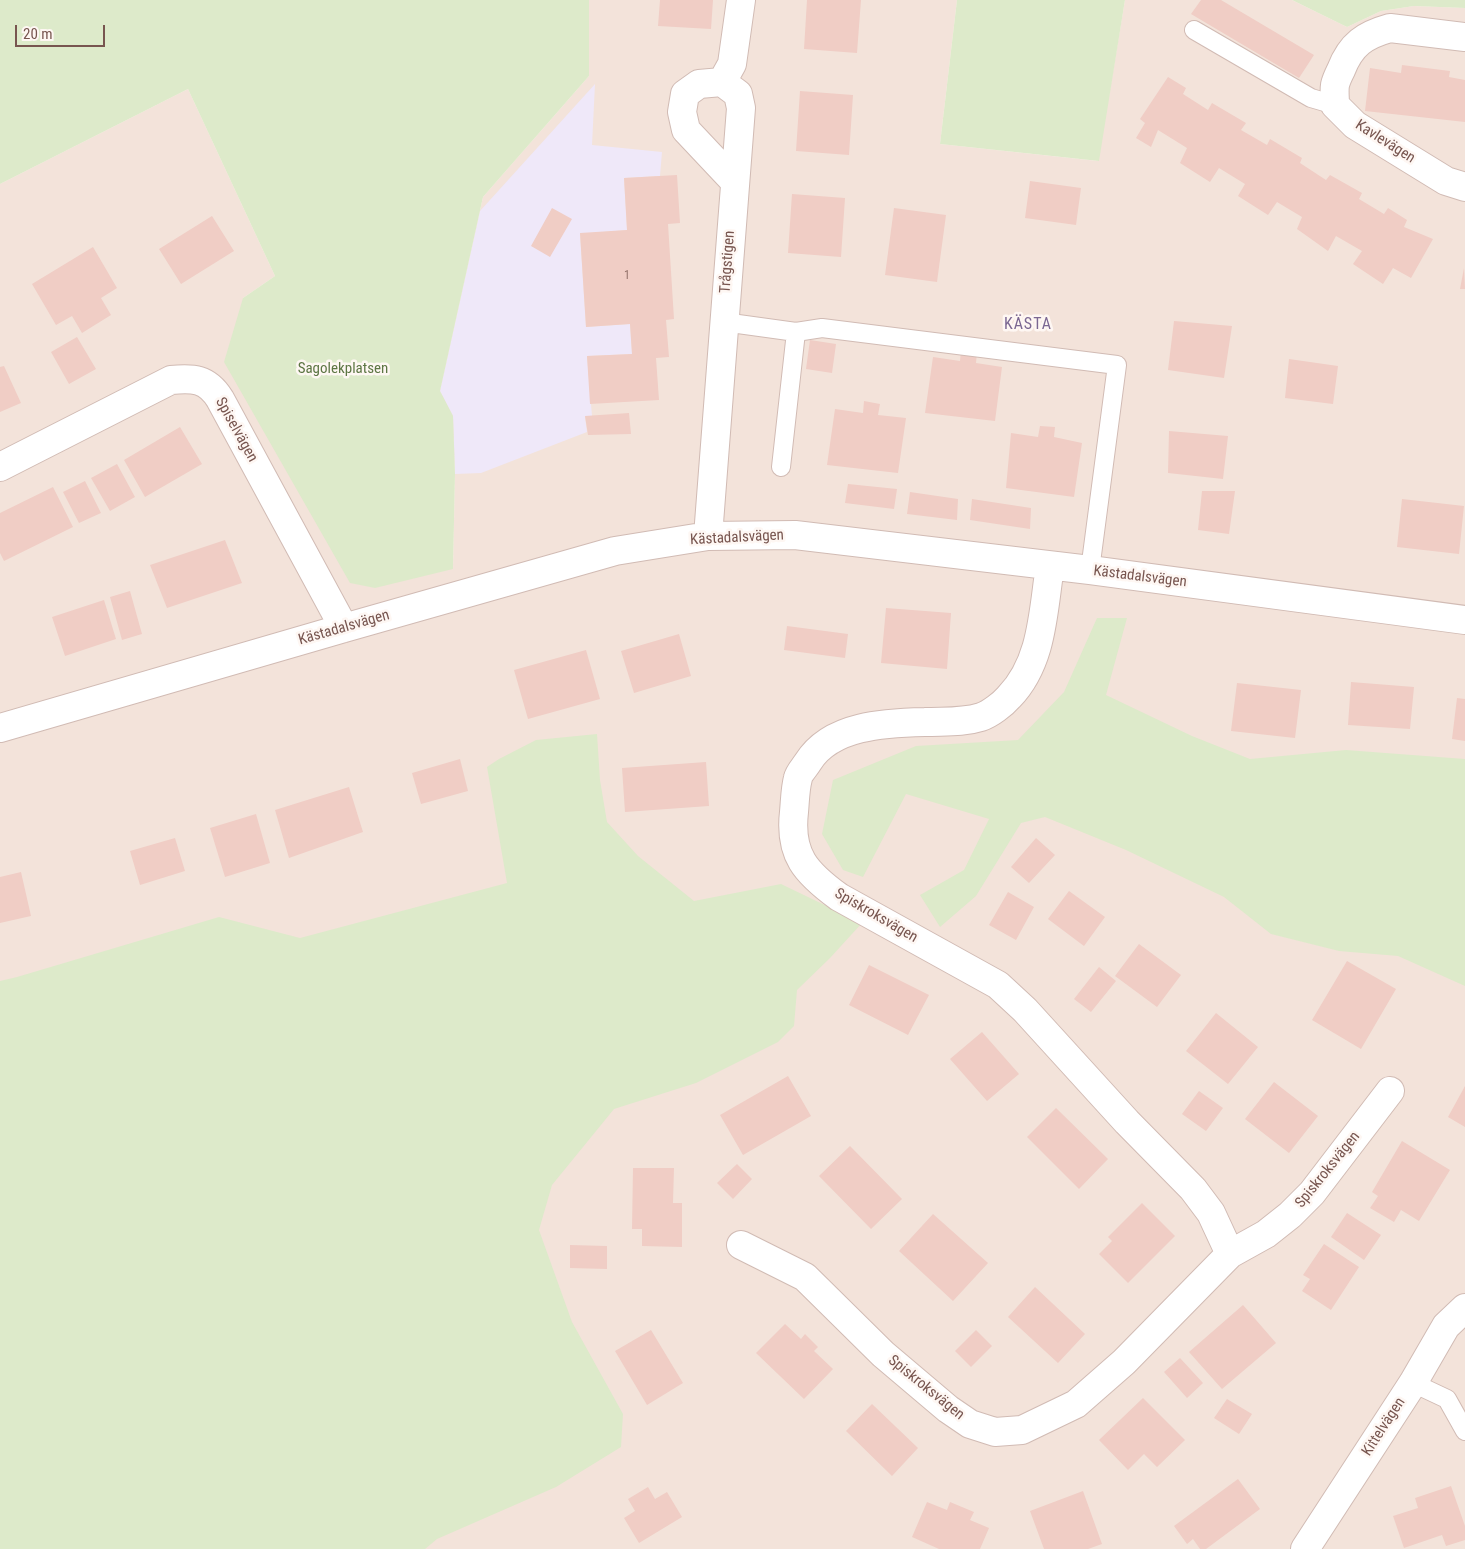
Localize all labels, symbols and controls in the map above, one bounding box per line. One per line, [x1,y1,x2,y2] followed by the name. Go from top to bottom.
[18,15,108,47] scale bar
[23,25,53,43] text: 20 m
[1352,117,1418,167] street label: Kavlevägen
[717,230,739,294] street label: Trågstigen
[624,269,630,283] house number: 1
[1003,315,1053,335] district label: KÄSTA
[298,360,388,378] park label: Sagolekplatsen
[211,395,261,465] street label: Spiselvägen
[690,527,784,549] street label: Kästadalsvägen
[1092,562,1188,592] street label: Kästadalsvägen
[296,606,392,650] street label: Kästadalsvägen
[831,885,921,947] street label: Spiskroksvägen
[1292,1128,1364,1212] street label: Spiskroksvägen
[884,1352,968,1424] street label: Spiskroksvägen
[1358,1394,1410,1460] street label: Kittelvägen

